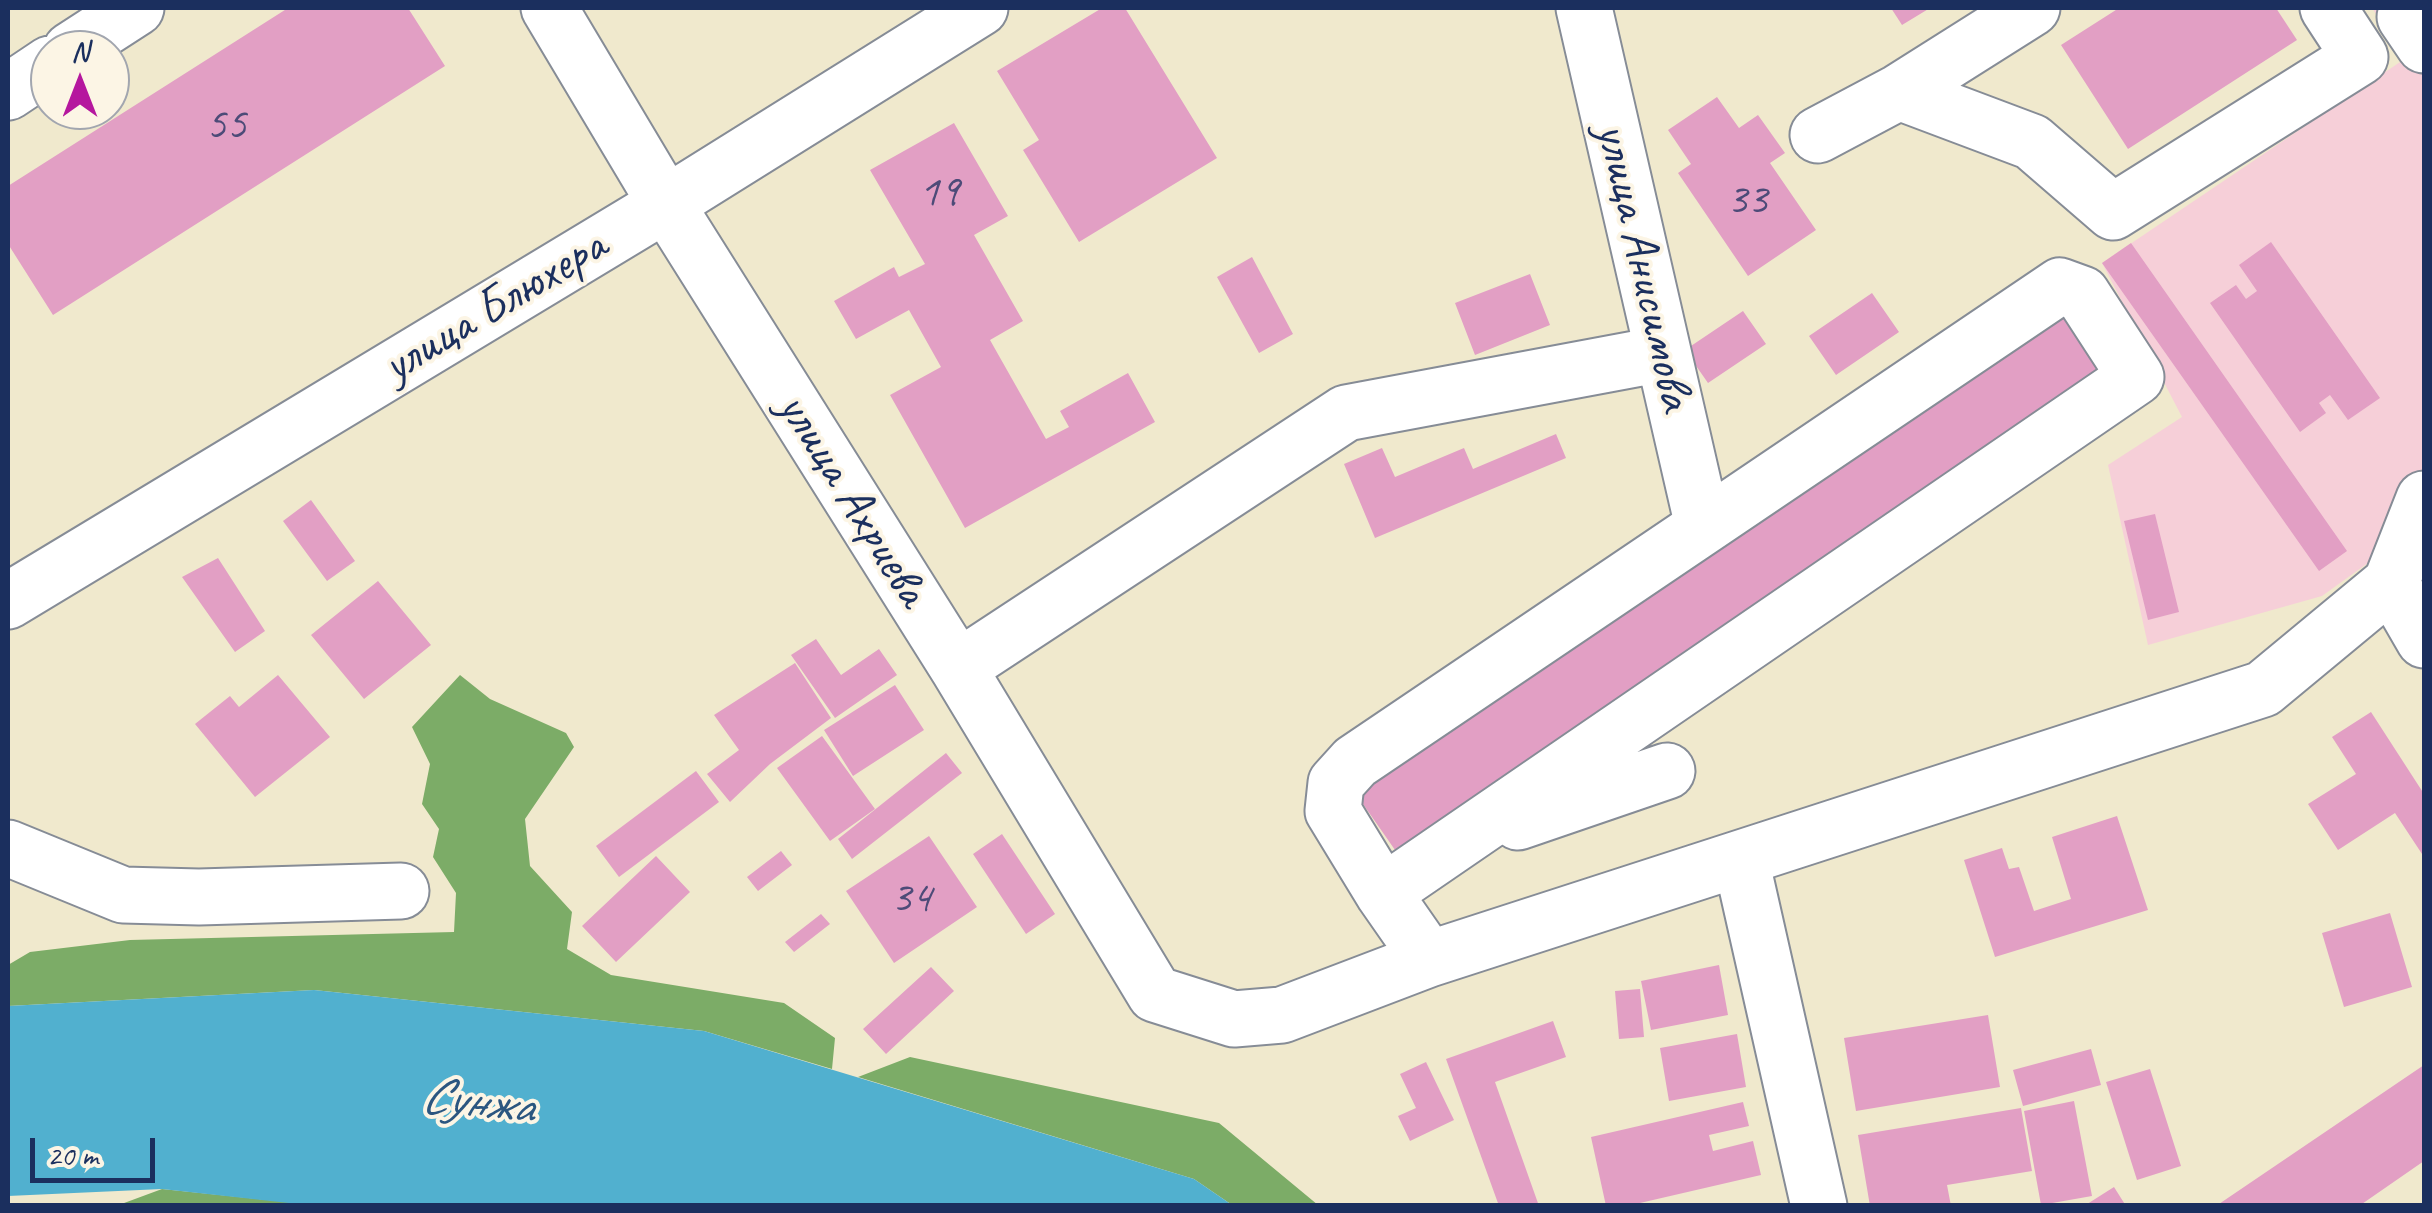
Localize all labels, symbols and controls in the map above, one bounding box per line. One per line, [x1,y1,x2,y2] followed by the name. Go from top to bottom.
[30,30,130,130] north arrow
[71,34,89,69] text: N
[206,99,246,153] house number: 55
[1581,118,1705,416] street label: улица Анисимова
[919,166,959,220] house number: 19
[1727,174,1767,228] house number: 33
[372,217,618,397] street label: улица Блюхера
[763,382,941,618] street label: улица Ахриева
[891,872,931,926] house number: 34
[418,1066,536,1140] water label: Сунжа
[35,1118,160,1180] scale bar
[47,1136,98,1174] text: 20 m

